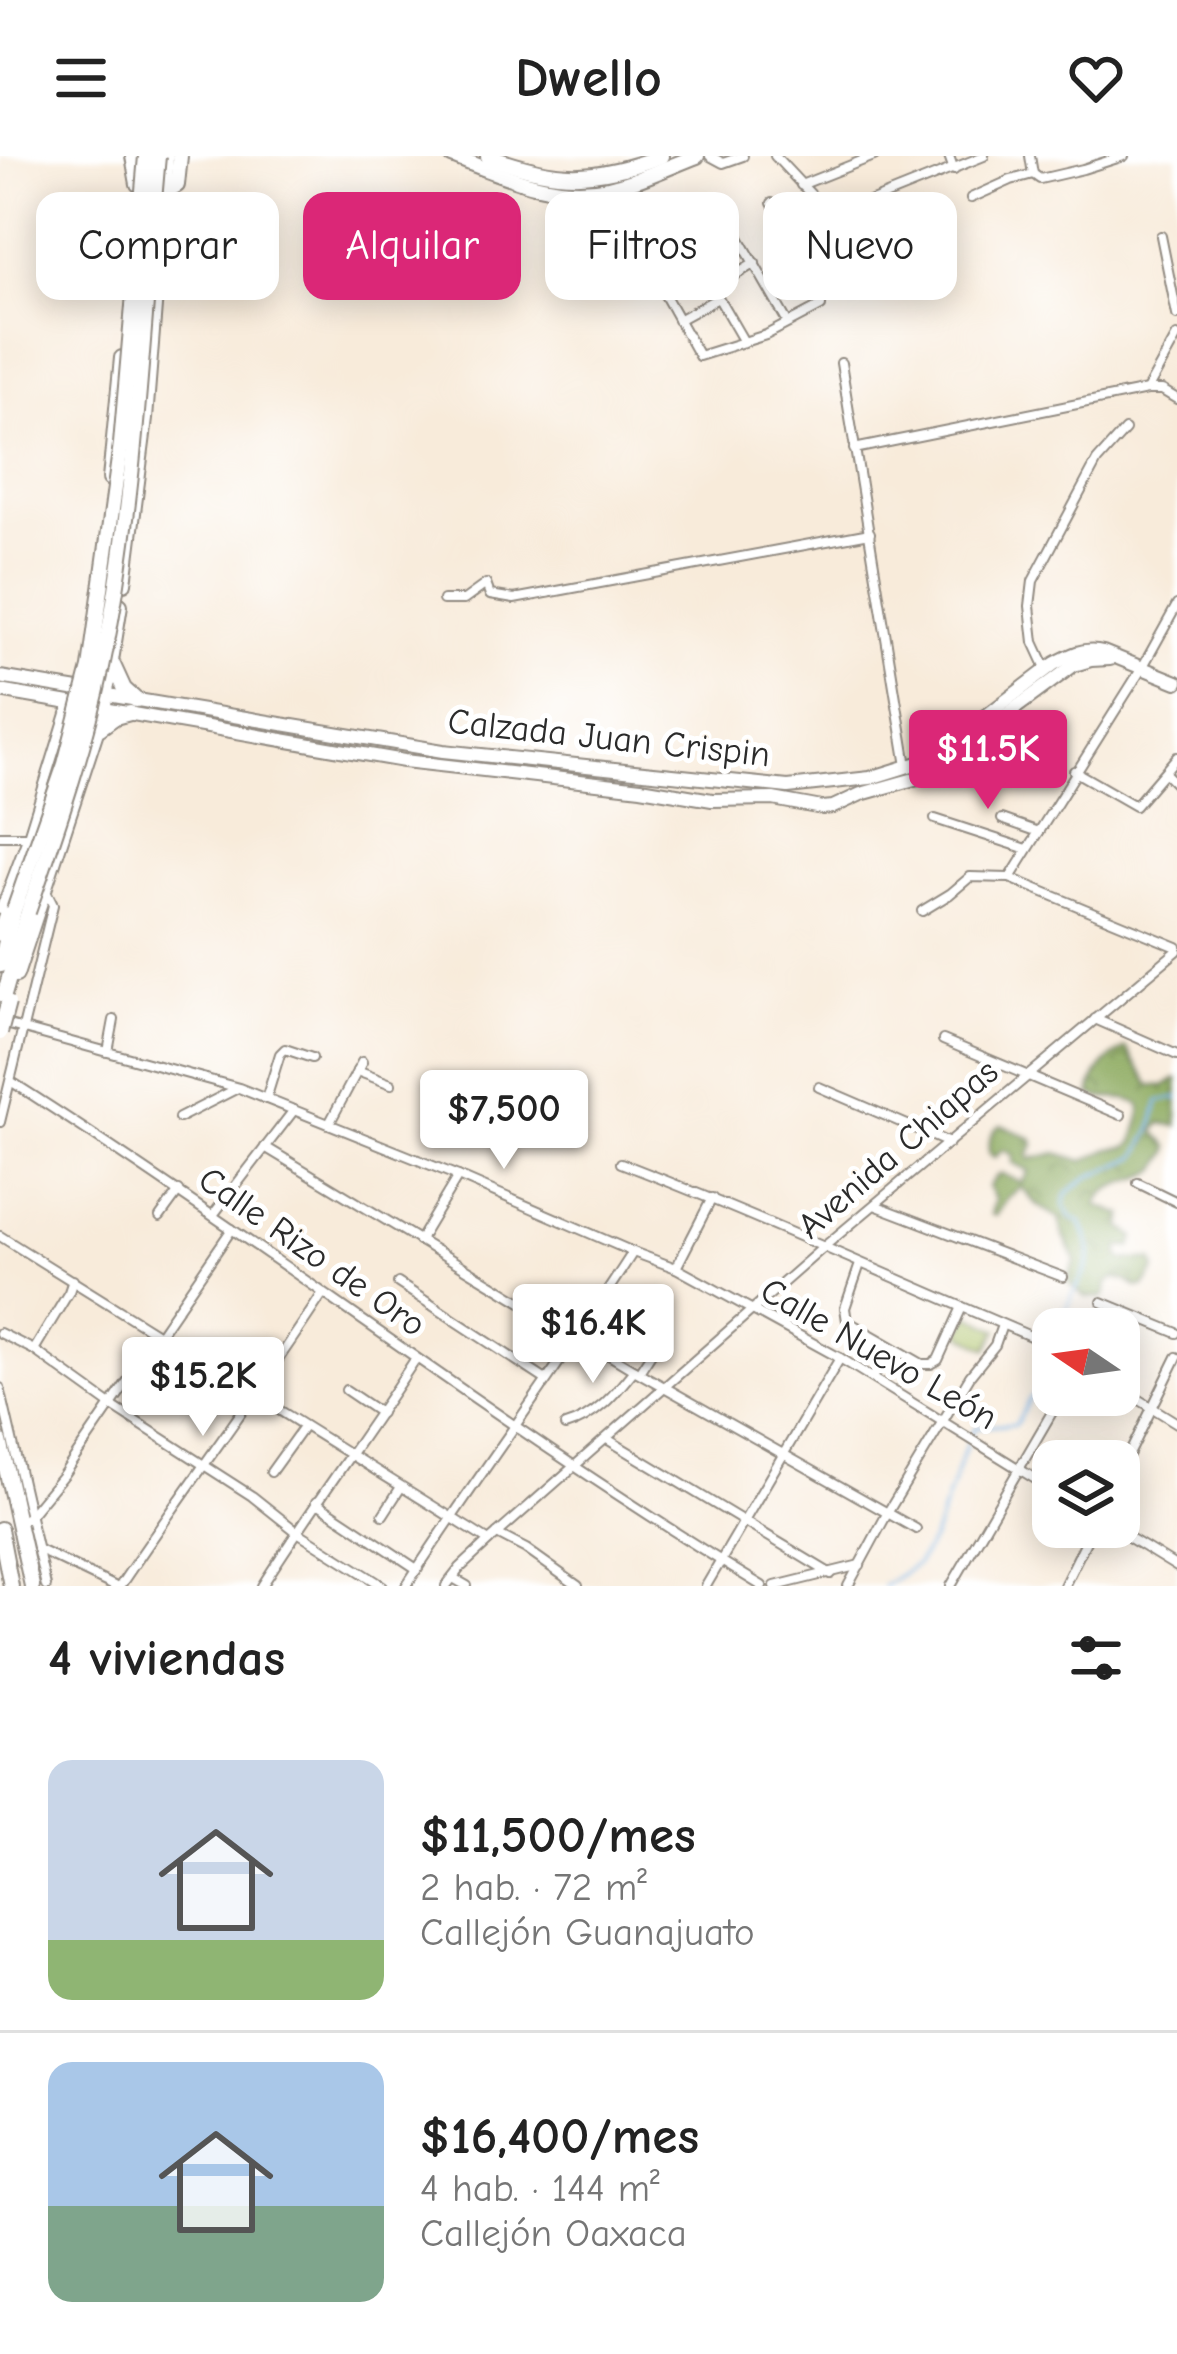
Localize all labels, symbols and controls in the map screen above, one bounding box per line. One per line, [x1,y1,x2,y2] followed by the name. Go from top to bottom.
[48,45,114,111] icon: menu
[1063,45,1129,111] icon: heart
[515,47,662,110] text: Dwello
[36,192,279,300] chip: Comprar
[303,192,521,300] chip: Alquilar
[545,192,739,300] chip: Filtros
[763,192,957,300] chip: Nuevo
[446,701,772,775] street label: Calzada Juan Crispin
[890,710,1086,812] pin: $11.5K
[936,726,1040,771] text: $11.5K
[790,1051,1006,1247] street label: Avenida Chiapas
[406,1070,602,1172] pin: $7,500
[447,1086,561,1131] text: $7,500
[191,1159,433,1345] street label: Calle Rizo de Oro
[753,1270,1005,1438] street label: Calle Nuevo León
[495,1284,691,1386] pin: $16.4K
[540,1300,646,1345] text: $16.4K
[1032,1308,1140,1416] north arrow
[1032,1308,1140,1548] map controls
[105,1337,301,1439] pin: $15.2K
[149,1353,257,1398] text: $15.2K
[1032,1440,1140,1548] button: layers
[1063,1625,1129,1691] icon: filters
[48,1629,285,1688] text: 4 viviendas
[420,1806,696,1865] text: $11,500/mes
[144,1808,288,1952] icon: home
[420,1865,647,1910] text: 2 hab. · 72 m²
[420,1910,755,1955] text: Callejón Guanajuato
[420,2107,699,2166] text: $16,400/mes
[144,2110,288,2254] icon: home
[420,2166,660,2211] text: 4 hab. · 144 m²
[420,2211,687,2256] text: Callejón Oaxaca

